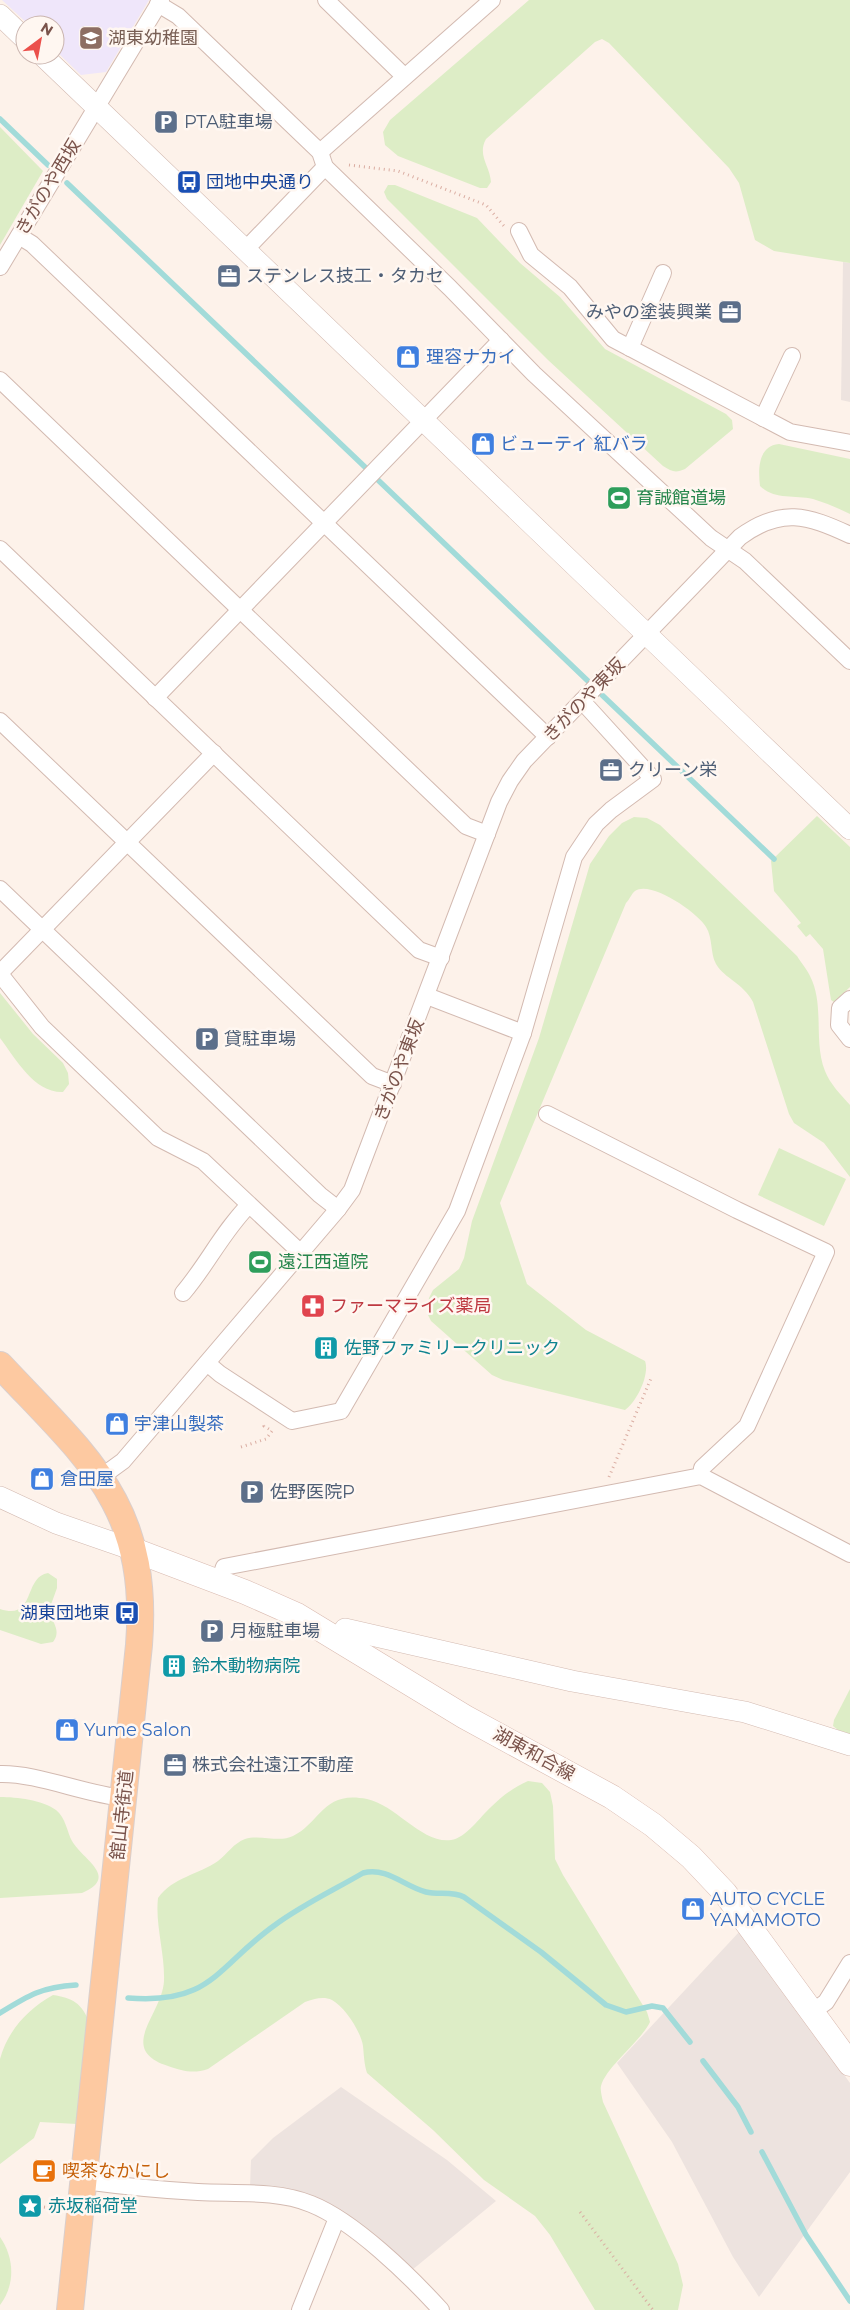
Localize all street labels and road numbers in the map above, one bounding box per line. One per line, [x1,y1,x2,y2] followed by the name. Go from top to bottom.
[11,135,85,239] street label: きがのや西坂
[539,654,629,746] street label: きがのや東坂
[369,1016,429,1124] street label: きがのや東坂
[489,1723,579,1785] street label: 湖東和合線
[106,1769,138,1861] street label: 舘山寺街道

